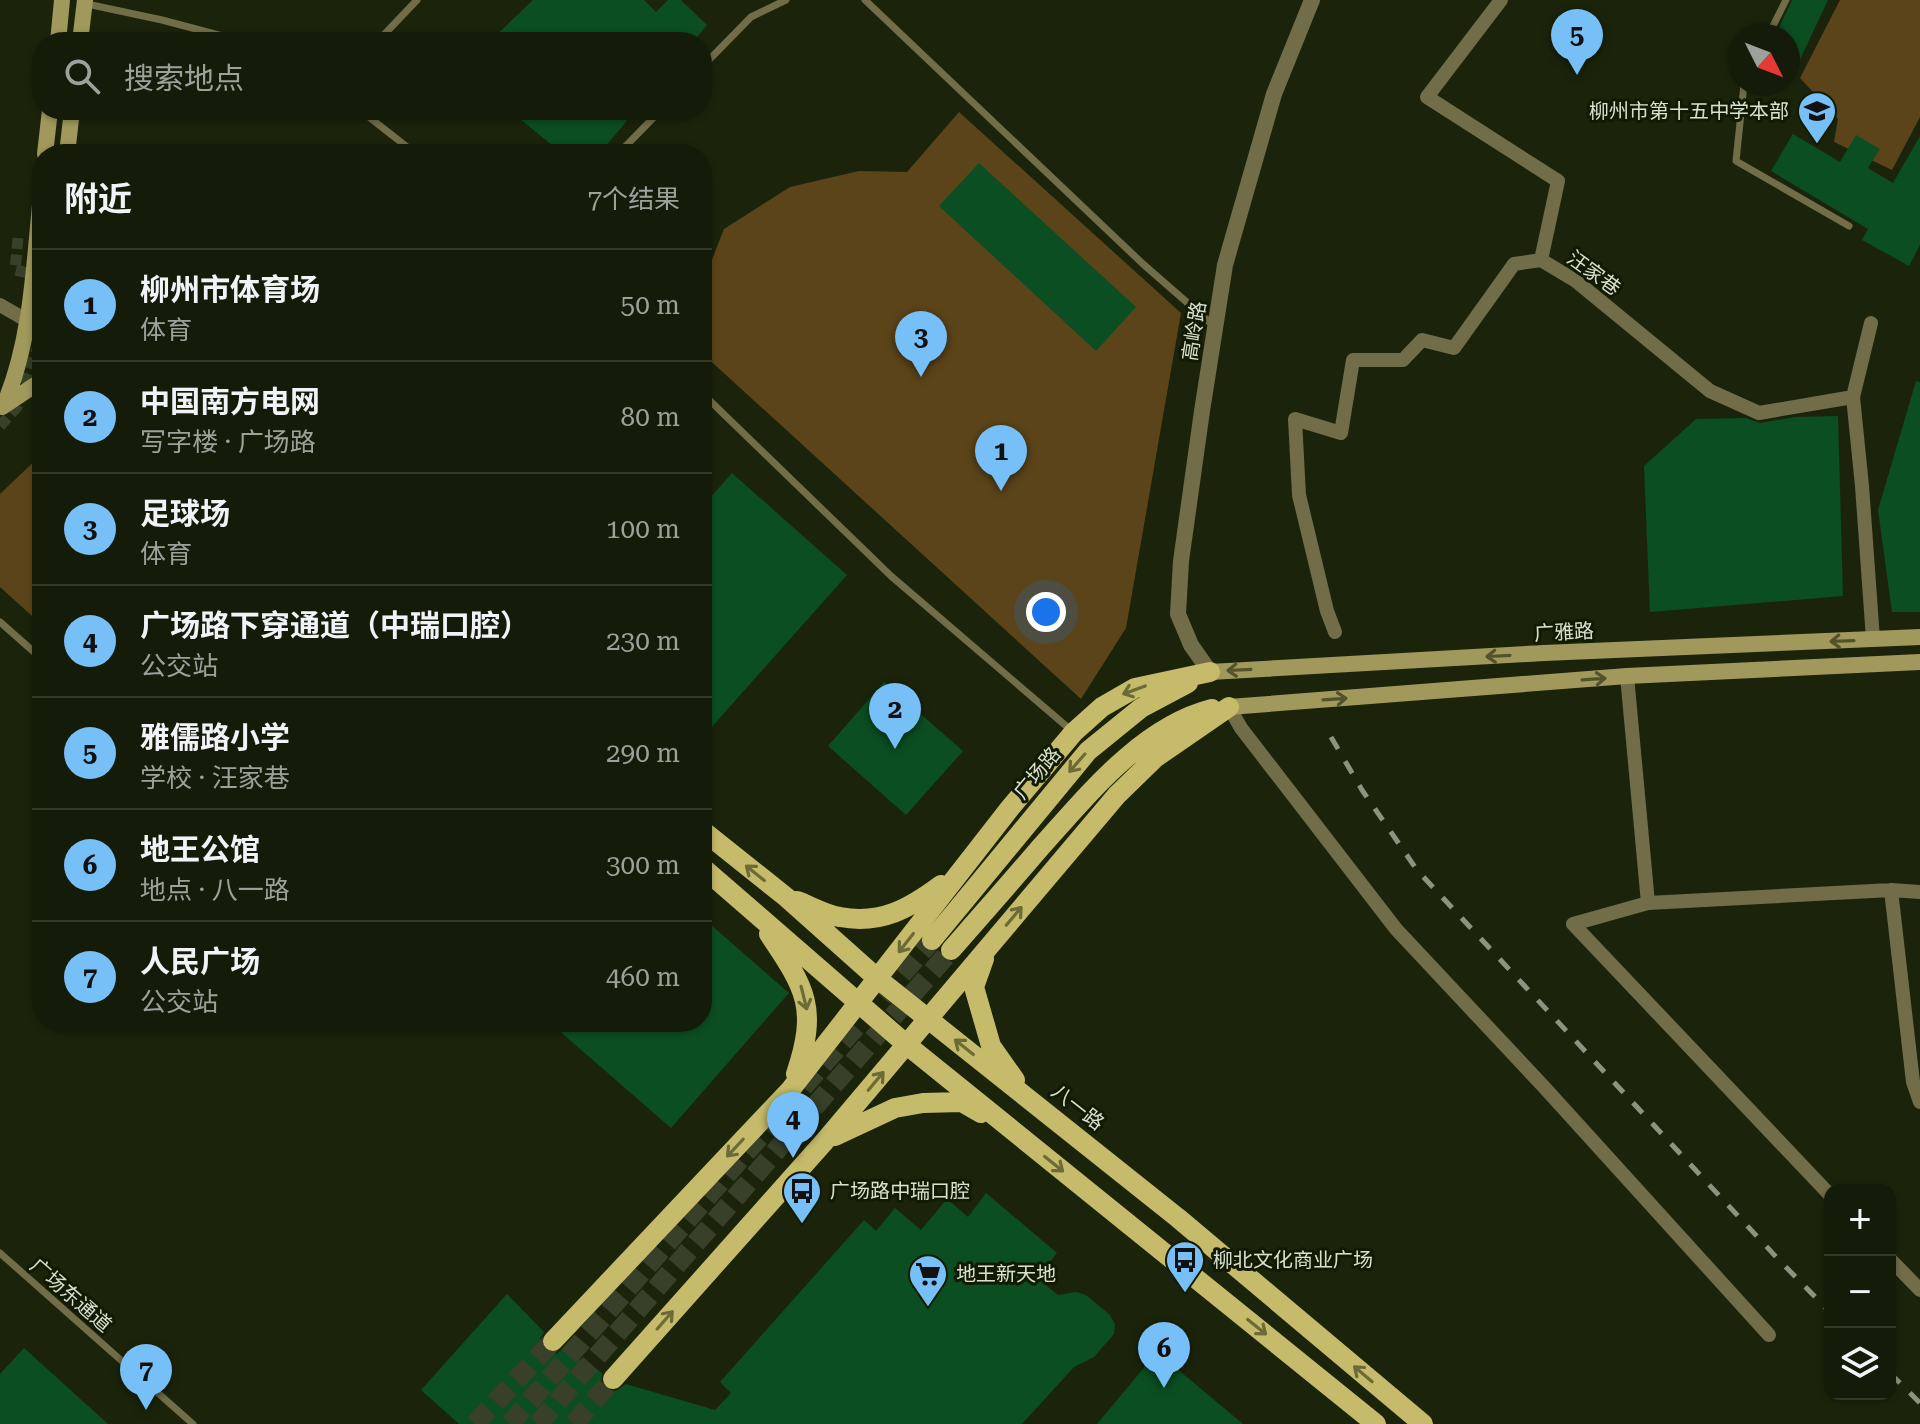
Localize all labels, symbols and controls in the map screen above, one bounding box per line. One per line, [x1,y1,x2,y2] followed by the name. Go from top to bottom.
[1551,9,1603,75] pin: 5
[1728,24,1800,96] north arrow
[32,32,712,120] search box
[60,54,104,98] icon: search
[124,61,244,96] text: 搜索地点
[1796,90,1838,145] school or university icon: 柳州市第十五中学本部
[1589,99,1789,123] place label: 柳州市第十五中学本部
[64,179,132,219] text: 附近
[587,184,680,214] text: 7个结果
[1563,246,1625,300] street label: 汪家巷
[140,272,320,307] text: 柳州市体育场
[83,290,97,320] text: 1
[621,290,680,320] text: 50 m
[1177,299,1211,363] street label: 高岭路
[895,311,947,377] pin: 3
[140,315,192,345] text: 体育
[140,384,320,419] text: 中国南方电网
[83,402,97,432] text: 2
[621,402,680,432] text: 80 m
[975,425,1027,491] pin: 1
[140,427,316,457] text: 写字楼 · 广场路
[140,496,230,531] text: 足球场
[83,514,97,544] text: 3
[606,514,680,544] text: 100 m
[140,539,192,569] text: 体育
[1026,592,1066,632] your location
[140,608,530,643] text: 广场路下穿通道（中瑞口腔）
[1533,618,1595,646] street label: 广雅路
[83,626,97,656] text: 4
[606,626,680,656] text: 230 m
[1829,633,1856,648] one-way arrow
[1485,649,1512,664] one-way arrow
[140,651,218,681] text: 公交站
[1226,663,1253,678] one-way arrow
[1580,671,1607,686] one-way arrow
[869,683,921,749] pin: 2
[1122,684,1147,699] one-way arrow
[1321,691,1348,706] one-way arrow
[140,720,290,755] text: 雅儒路小学
[83,738,97,768] text: 5
[606,738,680,768] text: 290 m
[1009,742,1065,804] street label: 广场路
[1068,753,1086,773] one-way arrow
[140,763,290,793] text: 学校 · 汪家巷
[140,832,260,867] text: 地王公馆
[83,850,97,880] text: 6
[606,850,680,880] text: 300 m
[745,864,766,881] one-way arrow
[140,875,290,905] text: 地点 · 八一路
[1005,906,1023,926] one-way arrow
[897,932,914,953] one-way arrow
[140,944,260,979] text: 人民广场
[83,962,97,992] text: 7
[606,962,680,992] text: 460 m
[797,985,812,1011] one-way arrow
[140,987,218,1017] text: 公交站
[954,1038,975,1056] one-way arrow
[867,1071,885,1092] one-way arrow
[1047,1079,1109,1135] street label: 八一路
[767,1092,819,1158] pin: 4
[726,1138,745,1158] one-way arrow
[1044,1155,1064,1173] one-way arrow
[781,1170,823,1225] bus stop icon: 广场路中瑞口腔
[830,1179,970,1203] place label: 广场路中瑞口腔
[1824,1184,1896,1400] map controls
[1824,1184,1896,1256] button: +
[1164,1239,1206,1294] bus stop icon: 柳北文化商业广场
[1213,1248,1373,1272] place label: 柳北文化商业广场
[25,1253,117,1337] street label: 广场东通道
[907,1253,949,1308] supermarket icon: 地王新天地
[1824,1256,1896,1328] button: −
[956,1262,1056,1286] place label: 地王新天地
[655,1311,673,1331] one-way arrow
[1246,1318,1267,1336] one-way arrow
[1138,1322,1190,1388] pin: 6
[1824,1328,1896,1400] button: layers
[120,1344,172,1410] pin: 7
[1353,1365,1374,1383] one-way arrow

